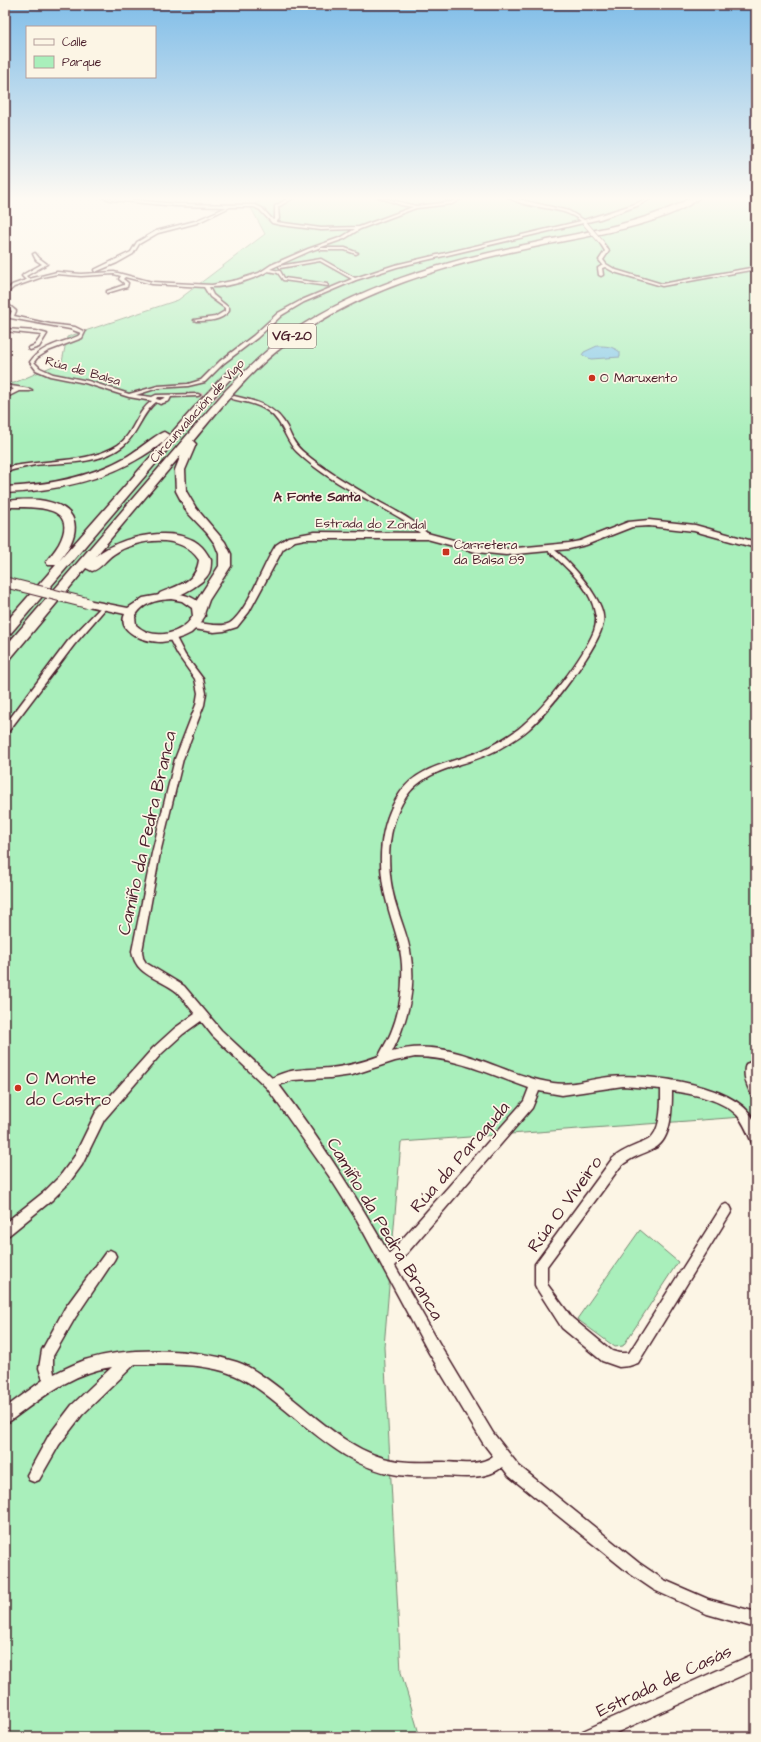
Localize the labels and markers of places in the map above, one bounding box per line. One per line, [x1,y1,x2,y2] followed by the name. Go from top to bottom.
[600,369,678,387] place label: O Maruxento
[587,373,597,383] marker: O Maruxento
[454,536,525,569] place label: Carretera da Balsa 89
[441,547,451,557] marker: Carretera da Balsa 89
[26,1066,111,1112] place label: O Monte do Castro
[13,1083,23,1093] marker: O Monte do Castro

